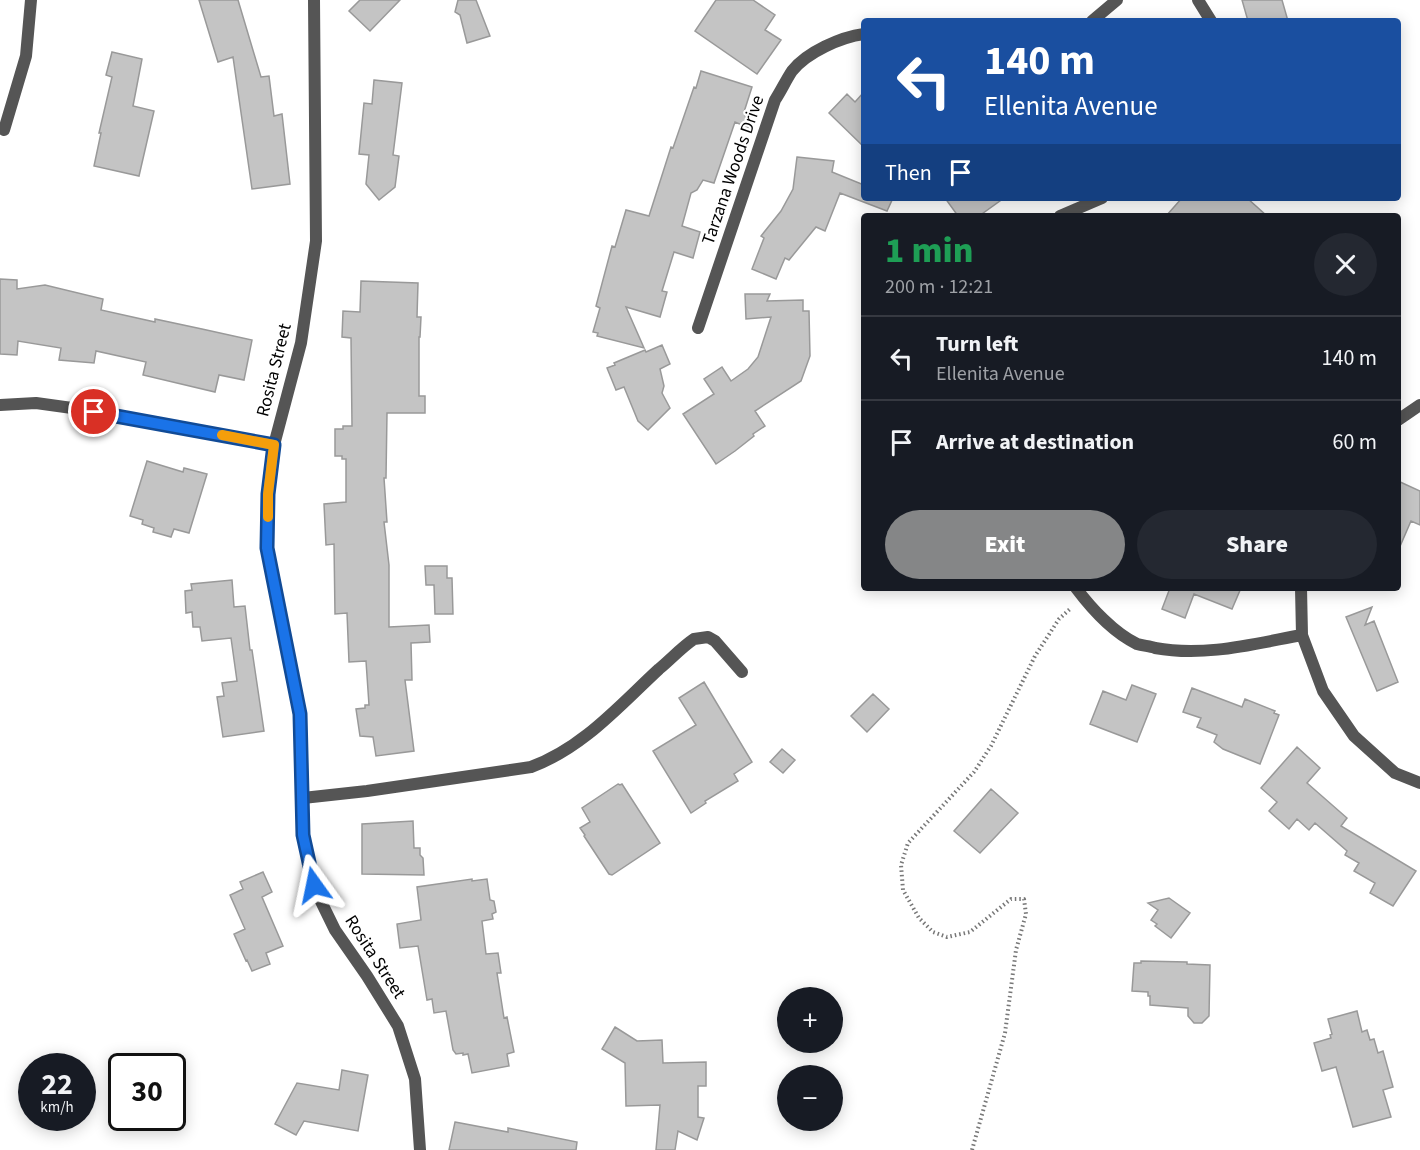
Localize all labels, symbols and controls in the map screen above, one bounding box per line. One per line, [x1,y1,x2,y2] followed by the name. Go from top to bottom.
[984,31,1095,91] text: 140 m
[885,42,963,120] icon: left
[984,87,1158,126] text: Ellenita Avenue
[696,92,770,248] street label: Tarzana Woods Drive
[944,156,977,189] icon: arrive
[885,157,932,189] text: Then
[885,225,973,276] text: 1 min
[1314,233,1377,296] button: close
[885,273,993,301] text: 200 m · 12:21
[250,321,298,419] street label: Rosita Street
[936,328,1018,360] text: Turn left
[885,342,918,375] icon: left
[1322,342,1377,374] text: 140 m
[936,360,1065,388] text: Ellenita Avenue
[68,386,119,437] pin
[77,395,110,428] icon: arrive
[885,426,918,459] icon: arrive
[936,426,1134,458] text: Arrive at destination
[1332,426,1377,458] text: 60 m
[885,510,1125,579] button: Exit
[1137,510,1377,579] button: Share
[282,853,346,917] position arrow
[339,910,411,1004] street label: Rosita Street
[777,987,843,1131] map controls
[777,987,843,1053] button: +
[108,1053,186,1131] speed limit sign: 30
[41,1063,73,1106] text: 22
[777,1065,843,1131] button: −
[40,1097,74,1118] text: km/h

